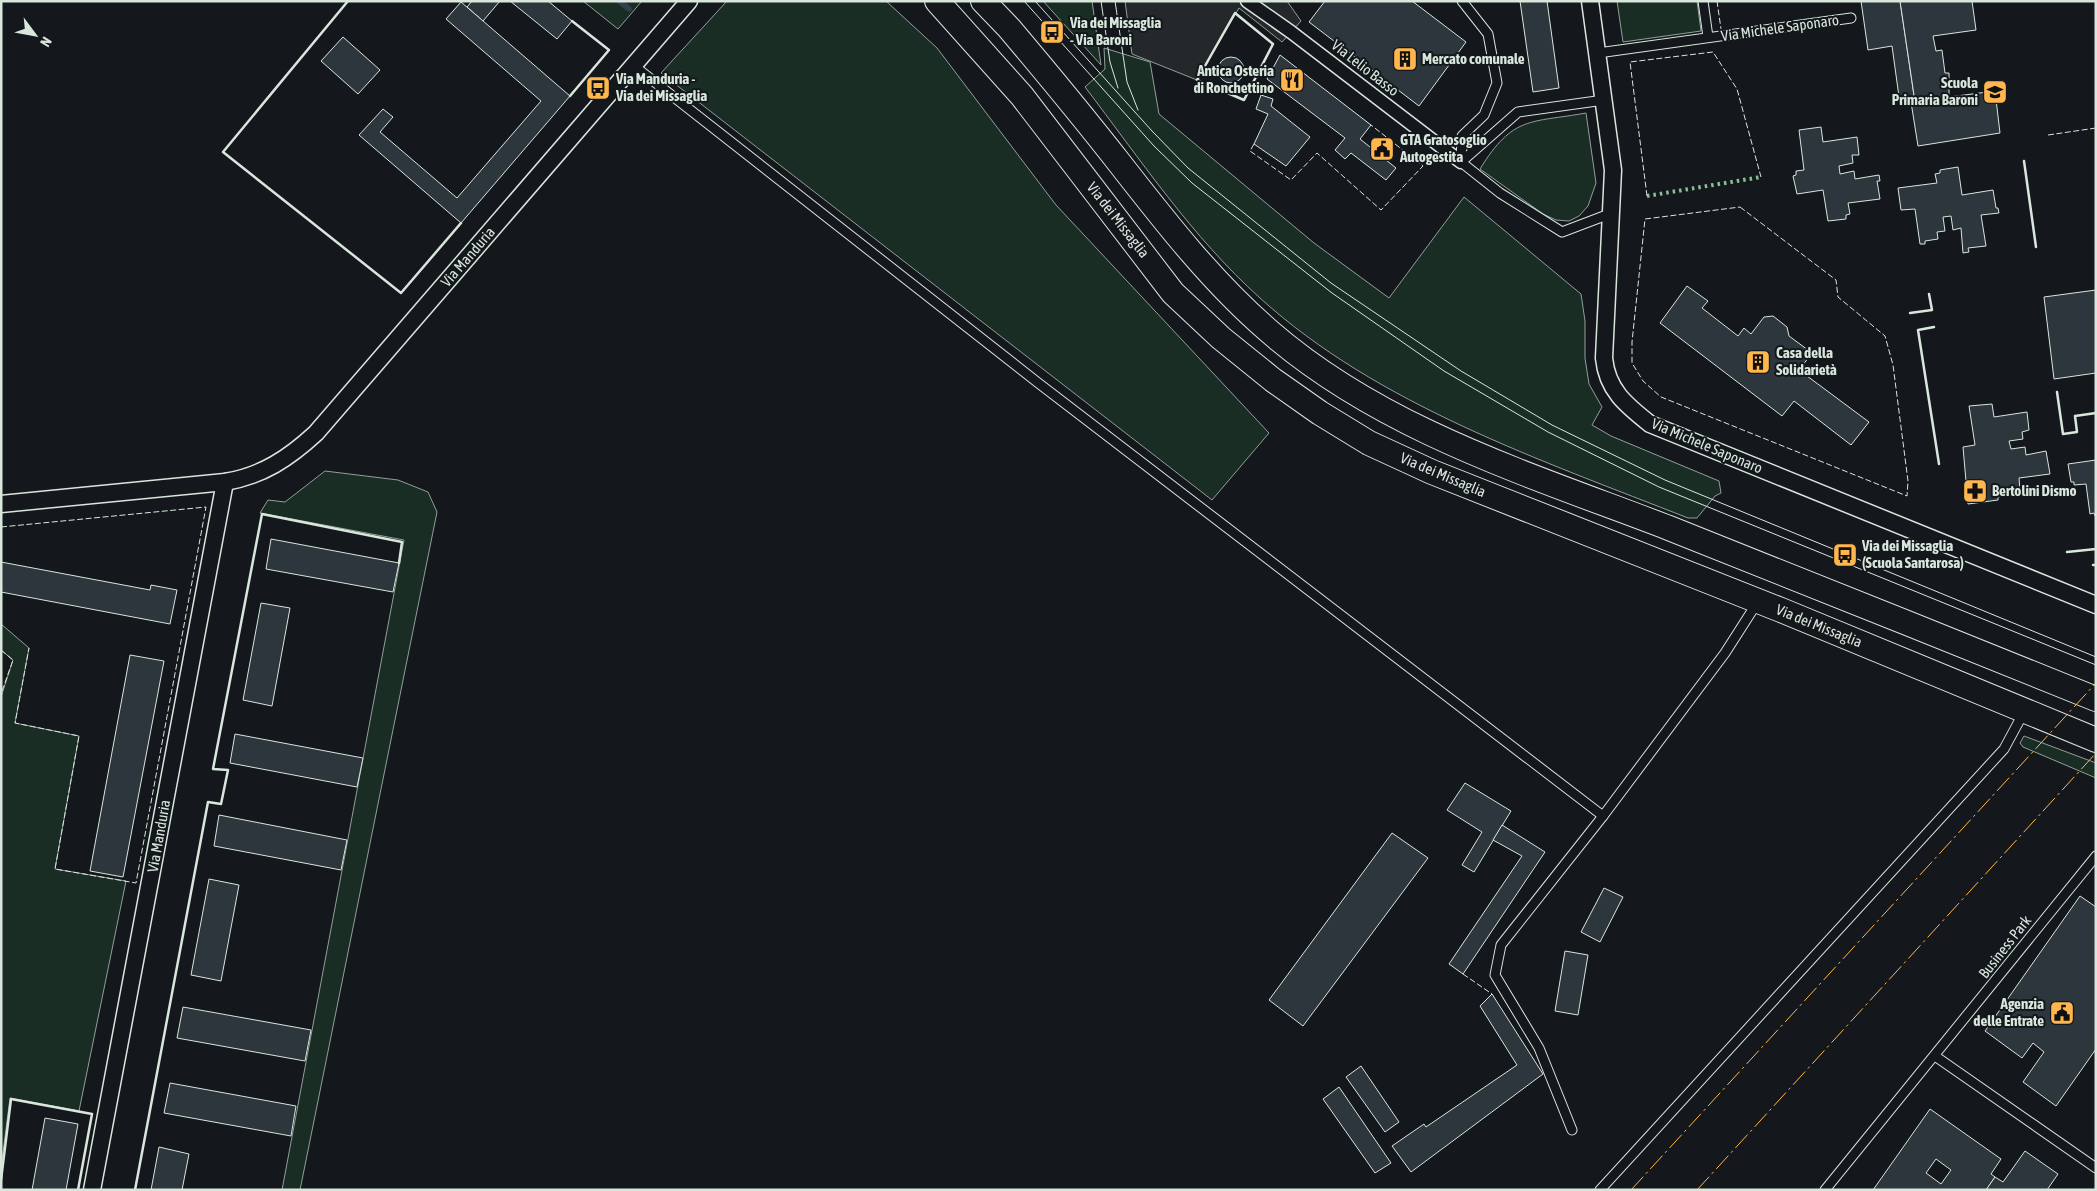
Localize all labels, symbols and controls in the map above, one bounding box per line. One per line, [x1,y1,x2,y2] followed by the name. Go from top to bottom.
[10,10,60,60] north arrow
[1720,11,1840,44] street label: Via Michele Saponaro
[1069,14,1161,48] place label: Via dei Missaglia - Via Baroni
[1039,19,1065,45] bus stop icon: Via dei Missaglia - Via Baroni
[37,34,55,50] text: N
[1328,36,1402,99] street label: Via Lelio Basso
[1392,46,1418,72] building icon: Mercato comunale
[1422,50,1525,67] place label: Mercato comunale
[1194,62,1274,96] place label: Antica Osteria di Ronchettino
[1279,67,1305,93] restaurant icon: Antica Osteria di Ronchettino
[615,70,707,104] place label: Via Manduria - Via dei Missaglia
[1892,74,1978,108] place label: Scuola Primaria Baroni
[585,75,611,101] bus stop icon: Via Manduria - Via dei Missaglia
[1982,79,2008,105] school or university icon: Scuola Primaria Baroni
[1399,131,1487,165] place label: GTA Gratosoglio Autogestita
[1369,136,1395,162] public building icon: GTA Gratosoglio Autogestita
[1084,179,1153,261] street label: Via dei Missaglia
[437,223,498,290] street label: Via Manduria
[1776,344,1837,378] place label: Casa della Solidarietà
[1745,349,1771,375] building icon: Casa della Solidarietà
[1649,415,1765,477] street label: Via Michele Saponaro
[1398,449,1489,500] street label: Via dei Missaglia
[1962,478,1988,504] pharmacy icon: Bertolini Dismo
[1992,482,2077,499] place label: Bertolini Dismo
[1861,537,1964,571] place label: Via dei Missaglia (Scuola Santarosa)
[1832,542,1858,568] bus stop icon: Via dei Missaglia (Scuola Santarosa)
[1774,601,1865,651] street label: Via dei Missaglia
[144,798,173,874] street label: Via Manduria
[1975,912,2035,981] street label: Business Park
[1973,995,2044,1029] place label: Agenzia delle Entrate
[2049,1000,2075,1026] public building icon: Agenzia delle Entrate

